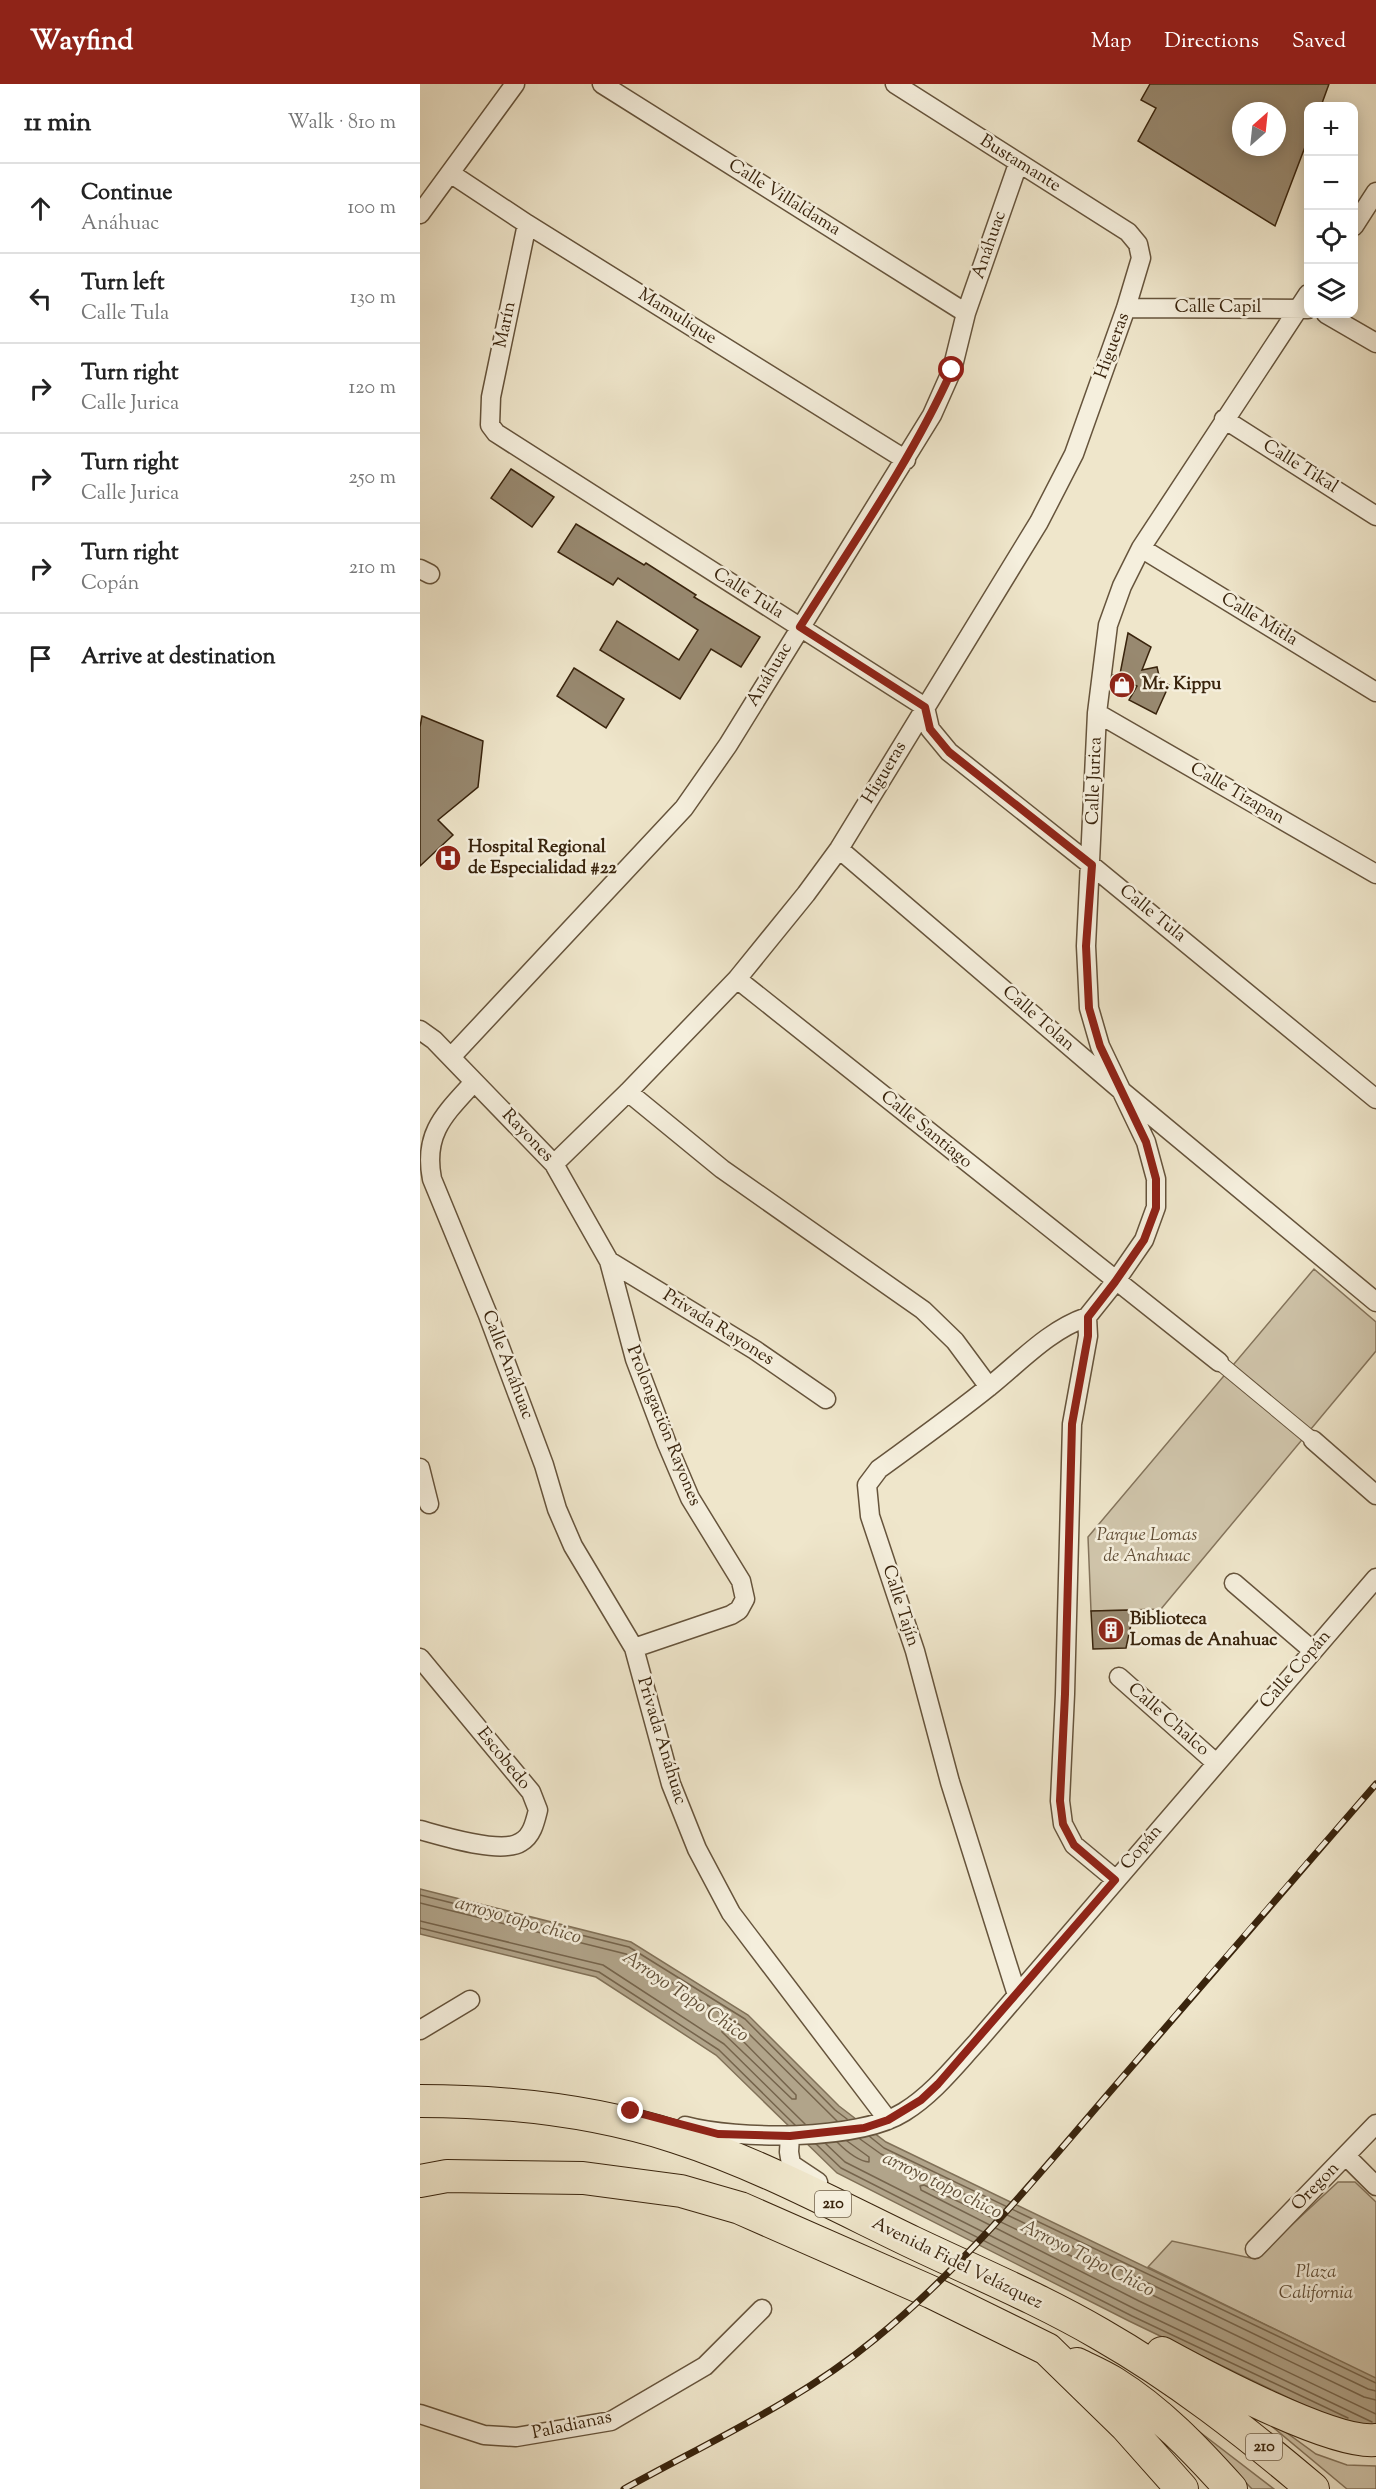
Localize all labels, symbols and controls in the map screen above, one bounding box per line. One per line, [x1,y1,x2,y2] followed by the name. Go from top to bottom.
[30,22,133,62] text: Wayfind
[1091,27,1131,57] text: Map
[1164,27,1259,57] text: Directions
[1292,27,1346,57] text: Saved
[1232,102,1286,156] north arrow
[1304,102,1358,318] map controls
[1304,102,1358,156] button: +
[24,105,91,142] text: 11 min
[288,109,396,138] text: Walk · 810 m
[974,129,1066,199] street label: Bustamante
[723,153,845,243] street label: Calle Villaldama
[1304,156,1358,210] button: −
[81,178,172,210] text: Continue
[24,192,57,225] icon: ahead
[347,194,396,223] text: 100 m
[966,207,1014,283] street label: Anáhuac
[81,210,159,239] text: Anáhuac
[1304,210,1358,264] button: locate
[1304,264,1358,318] button: layers
[81,268,164,300] text: Turn left
[24,282,57,315] icon: left
[633,282,721,352] street label: Mamulique
[350,284,396,313] text: 130 m
[1174,295,1262,321] street label: Calle Capil
[488,299,524,351] street label: Marín
[81,300,169,329] text: Calle Tula
[1089,309,1137,383] street label: Higueras
[938,356,964,382] route start
[81,358,178,390] text: Turn right
[24,372,57,405] icon: right
[348,374,396,403] text: 120 m
[81,390,179,419] text: Calle Jurica
[1257,434,1343,500] street label: Calle Tikal
[81,448,178,480] text: Turn right
[24,462,57,495] icon: right
[348,464,396,493] text: 250 m
[81,480,179,509] text: Calle Jurica
[81,538,178,570] text: Turn right
[24,552,57,585] icon: right
[349,554,396,583] text: 210 m
[707,562,789,626] street label: Calle Tula
[81,570,139,599] text: Copán
[1216,587,1302,653] street label: Calle Mitla
[741,638,799,712] street label: Anáhuac
[24,642,57,675] icon: arrive
[81,642,276,674] text: Arrive at destination
[1107,670,1137,700] shop icon: Mr. Kippu
[1142,672,1222,698] place label: Mr. Kippu
[1080,736,1110,826] street label: Calle Jurica
[856,737,914,809] street label: Higueras
[1185,756,1289,832] street label: Calle Tizapan
[468,835,617,882] place label: Hospital Regional de Especialidad #22
[433,843,463,873] hospital icon: Hospital Regional de Especialidad #22
[1113,879,1191,949] street label: Calle Tula
[996,980,1081,1058] street label: Calle Tolan
[874,1085,978,1175] street label: Calle Santiago
[495,1103,559,1169] street label: Rayones
[657,1283,779,1373] street label: Privada Rayones
[474,1307,540,1423] street label: Calle Anáhuac
[619,1342,707,1510] street label: Prolongación Rayones
[1097,1523,1197,1570] park label: Parque Lomas de Anahuac
[875,1562,926,1651] street label: Calle Tajín
[1130,1607,1278,1654] place label: Biblioteca Lomas de Anahuac
[1096,1615,1126,1645] building icon: Biblioteca Lomas de Anahuac
[1254,1625,1338,1715] street label: Calle Copán
[629,1674,693,1808] street label: Privada Anáhuac
[1121,1677,1215,1763] street label: Calle Chalco
[470,1722,536,1796] street label: Escobedo
[1115,1819,1169,1876] street label: Copán
[451,1889,585,1953] water label: arroyo topo chico
[616,1944,754,2050] water label: Arroyo Topo Chico
[617,2097,643,2123] route end
[877,2144,1007,2228] water label: arroyo topo chico
[1286,2156,1346,2217] street label: Oregon
[815,2191,851,2217] road number: 210
[867,2211,1047,2317] street label: Avenida Fidel Velázquez
[1015,2213,1159,2305] water label: Arroyo Topo Chico
[1279,2260,1353,2307] park label: Plaza California
[530,2405,614,2447] street label: Paladianas
[1246,2434,1282,2460] road number: 210

